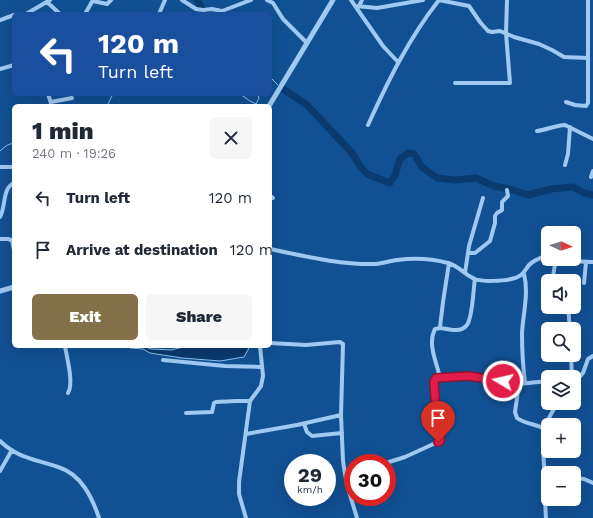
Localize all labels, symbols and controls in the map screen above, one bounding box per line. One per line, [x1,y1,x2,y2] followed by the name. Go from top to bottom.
[98,27,179,60] text: 120 m
[32,28,84,80] icon: left
[98,61,173,82] text: Turn left
[32,117,94,145] text: 1 min
[210,117,252,159] button: close
[32,146,116,161] text: 240 m · 19:26
[32,187,54,209] icon: left
[66,189,130,207] text: Turn left
[209,189,252,207] text: 120 m
[541,226,581,266] north arrow
[541,226,581,506] map controls
[32,239,54,261] icon: arrive
[66,241,218,259] text: Arrive at destination
[230,241,273,259] text: 120 m
[541,274,581,314] button: sound
[32,294,138,340] button: Exit
[146,294,252,340] button: Share
[541,322,581,362] button: search
[482,360,524,402] position arrow
[541,370,581,410] button: layers
[421,401,455,442] pin
[427,407,449,429] icon: arrive
[541,418,581,458] button: +
[344,454,396,506] speed limit sign: 30
[298,463,322,487] text: 29
[541,466,581,506] button: −
[297,484,323,495] text: km/h

